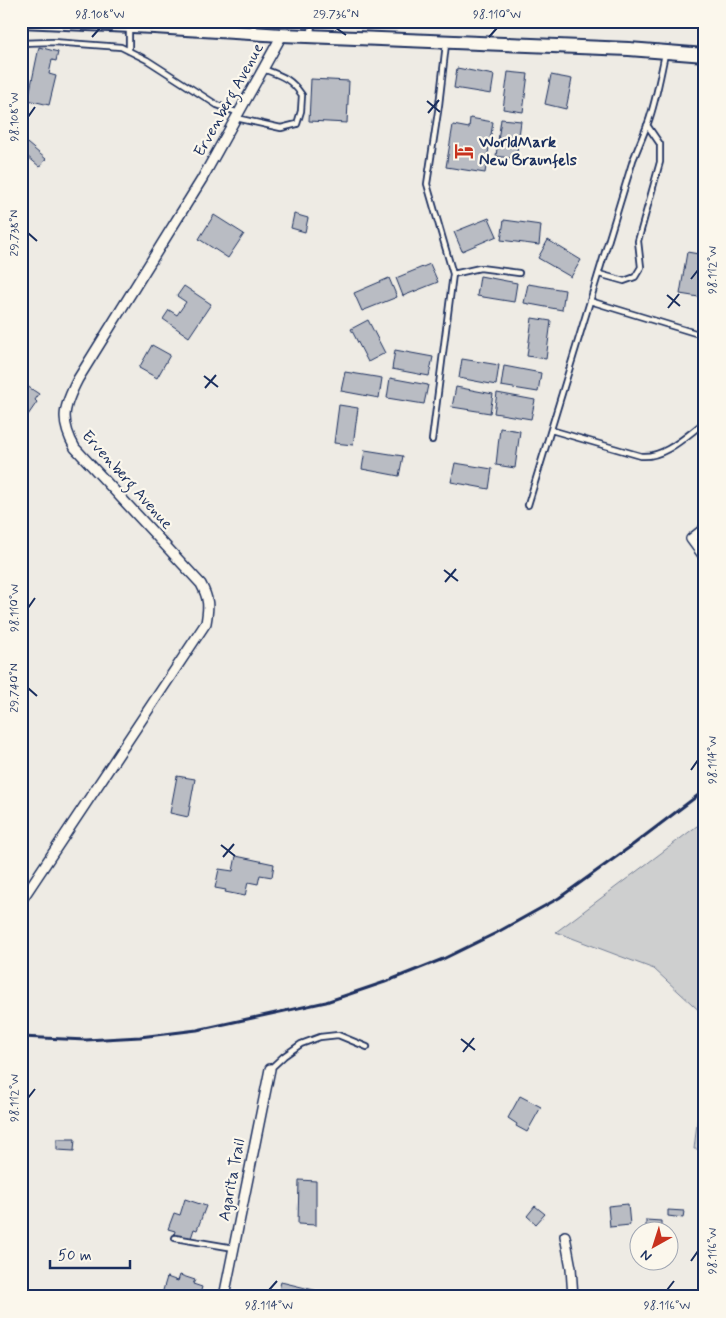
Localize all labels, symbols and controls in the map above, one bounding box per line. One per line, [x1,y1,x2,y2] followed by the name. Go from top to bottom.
[76,7,125,23] text: 98.108°W
[313,7,359,23] text: 29.736°N
[473,7,521,23] text: 98.110°W
[189,39,270,161] street label: Ervenberg Avenue
[7,92,23,141] text: 98.108°W
[478,132,577,171] place label: WorldMark New Braunfels
[453,140,475,162] hotel icon: WorldMark New Braunfels
[7,210,23,256] text: 29.738°N
[705,246,721,294] text: 98.112°W
[76,426,177,535] street label: Ervenberg Avenue
[7,584,23,632] text: 98.110°W
[7,663,23,713] text: 29.740°N
[705,736,721,784] text: 98.114°W
[7,1074,23,1122] text: 98.112°W
[214,1137,250,1223] street label: Agarita Trail
[628,1220,678,1270] north arrow
[705,1228,721,1274] text: 98.116°W
[50,1238,130,1270] scale bar
[637,1245,656,1265] text: N
[58,1246,92,1266] text: 50 m
[245,1298,293,1314] text: 98.114°W
[644,1298,690,1314] text: 98.116°W

